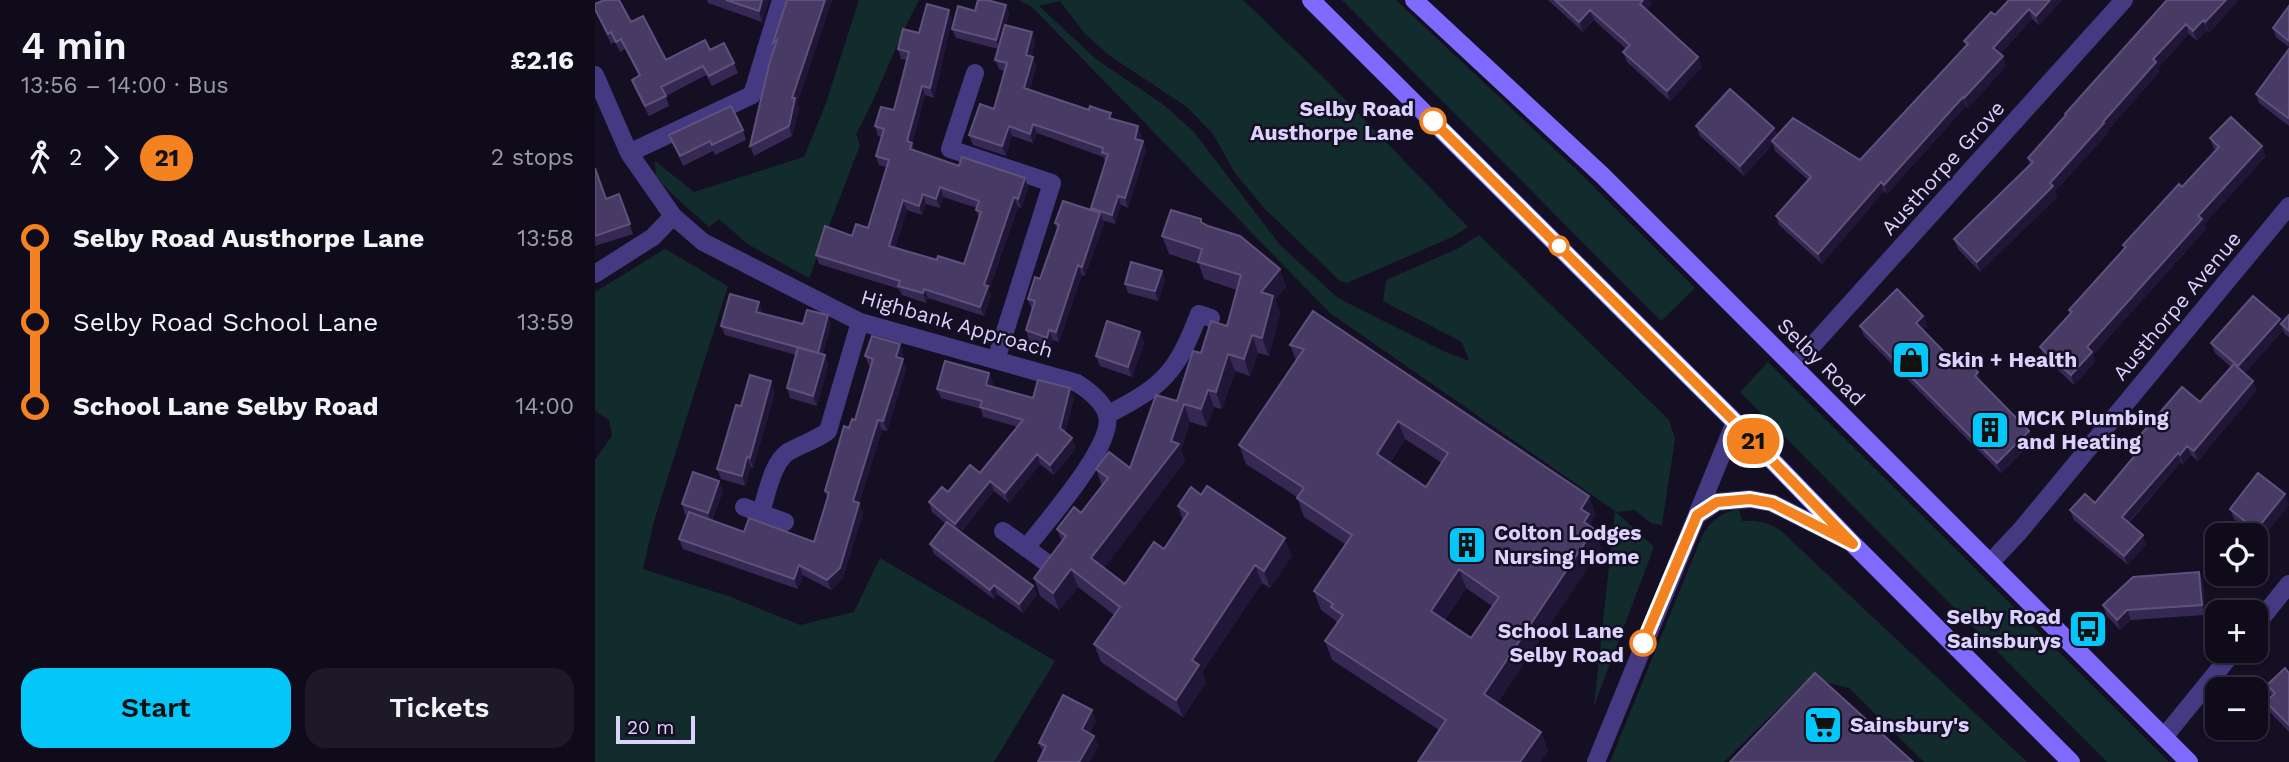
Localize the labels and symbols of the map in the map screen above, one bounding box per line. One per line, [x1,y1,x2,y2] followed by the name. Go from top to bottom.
[1876,95,2010,240] street label: Austhorpe Grove
[1250,96,1414,145] place label: Selby Road Austhorpe Lane
[1420,108,1446,134] marker: Selby Road Austhorpe Lane
[2107,226,2246,385] street label: Austhorpe Avenue
[1549,236,1569,256] unlabelled marker
[858,284,1056,363] street label: Highbank Approach
[1772,313,1870,411] street label: Selby Road
[1890,339,1932,381] shop icon: Skin + Health
[1938,347,2077,372] place label: Skin + Health
[2017,405,2169,454] place label: MCK Plumbing and Heating
[1969,409,2011,451] building icon: MCK Plumbing and Heating
[1721,418,1785,464] line badge: 21
[1494,520,1642,569] place label: Colton Lodges Nursing Home
[1446,524,1488,566] building icon: Colton Lodges Nursing Home
[1946,604,2061,653] place label: Selby Road Sainsburys
[2067,608,2109,650] bus stop icon: Selby Road Sainsburys
[1498,618,1624,667] place label: School Lane Selby Road
[1630,630,1656,656] marker: School Lane Selby Road
[1802,704,1844,746] supermarket icon: Sainsbury's
[1850,712,1969,737] place label: Sainsbury's
[616,713,695,745] scale bar

